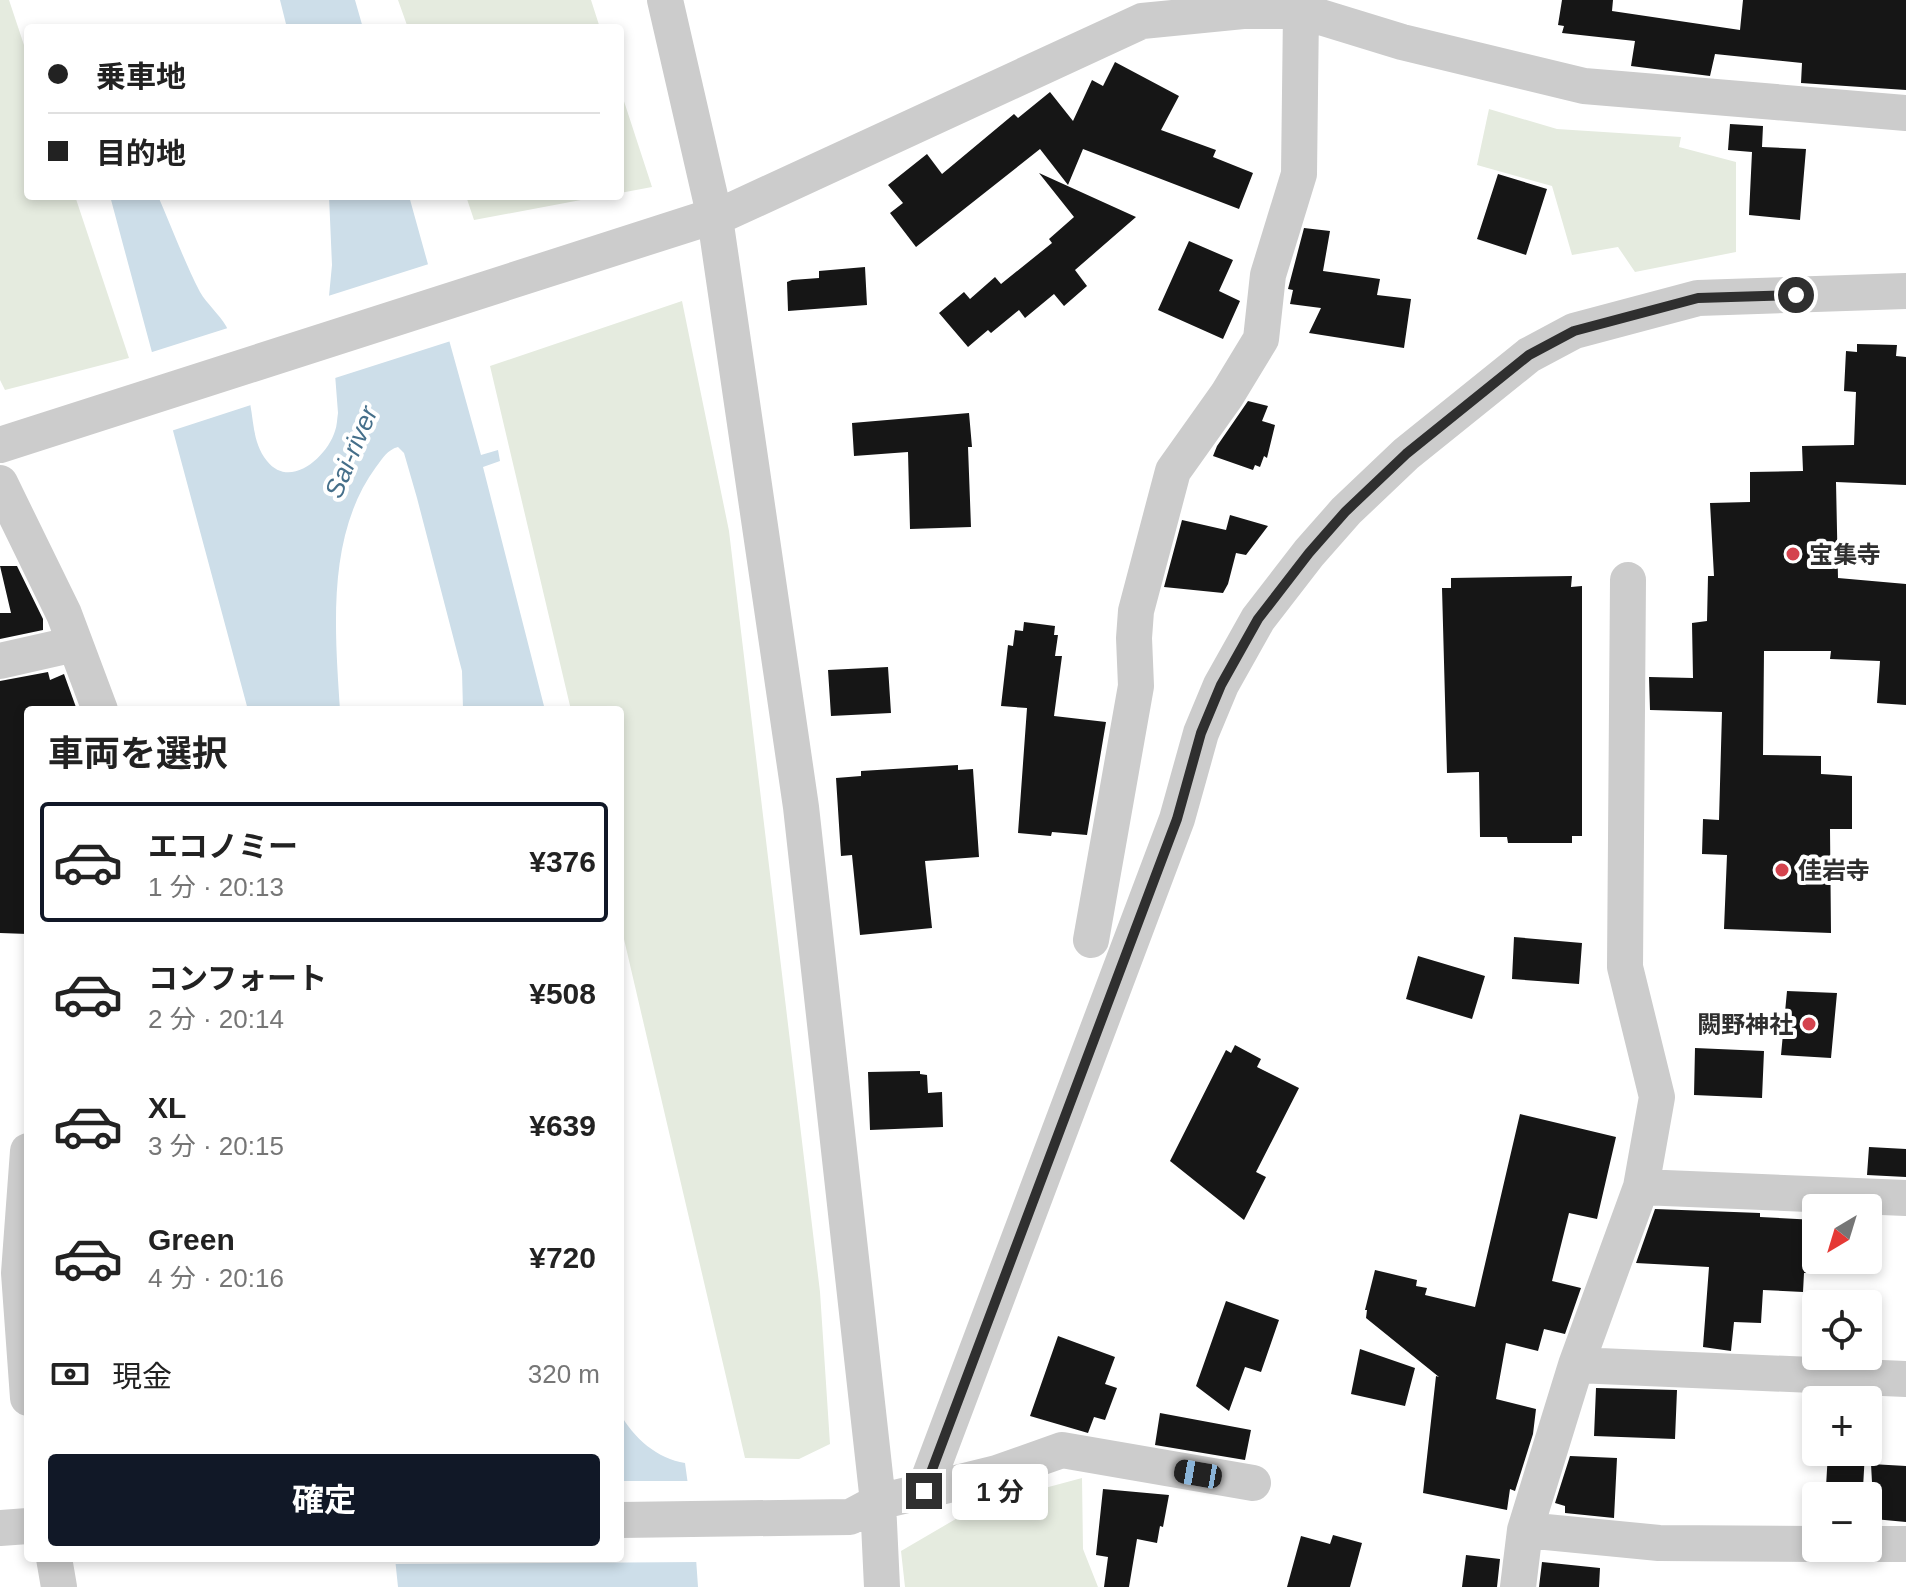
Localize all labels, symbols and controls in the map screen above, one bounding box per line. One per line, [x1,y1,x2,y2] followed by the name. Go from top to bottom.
[96,60,186,93] text: 乗車地
[96,137,186,170] text: 目的地
[1778,277,1814,313] route start
[318,400,384,502] water label: Sai-river
[1809,541,1881,568] place label: 宝集寺
[1784,545,1802,563] marker: 宝集寺
[48,733,228,774] text: 車両を選択
[52,826,124,898] icon: car
[148,830,298,863] text: エコノミー
[529,845,596,878] text: ¥376
[1798,857,1870,884] place label: 佳岩寺
[1773,861,1791,879] marker: 佳岩寺
[148,872,284,902] text: 1 分 · 20:13
[52,958,124,1030] icon: car
[148,962,327,995] text: コンフォート
[529,977,596,1010] text: ¥508
[148,1004,284,1034] text: 2 分 · 20:14
[1697,1011,1793,1038] place label: 闕野神社
[1800,1015,1818,1033] marker: 闕野神社
[52,1090,124,1162] icon: car
[148,1091,186,1124] text: XL
[529,1109,596,1142] text: ¥639
[148,1131,284,1161] text: 3 分 · 20:15
[1802,1194,1882,1274] north arrow
[1802,1194,1882,1562] map controls
[52,1222,124,1294] icon: car
[148,1223,235,1256] text: Green
[529,1241,596,1274] text: ¥720
[148,1263,284,1293] text: 4 分 · 20:16
[1802,1290,1882,1370] button: locate
[48,1352,92,1396] icon: cash
[528,1359,600,1389] text: 320 m
[112,1360,172,1393] text: 現金
[1802,1386,1882,1466] button: +
[48,1454,600,1546] button: 確定
[1172,1458,1224,1490] car
[952,1463,1048,1519] callout: 1 分
[906,1473,942,1509] route end
[976,1477,1024,1507] text: 1 分
[1802,1482,1882,1562] button: −

